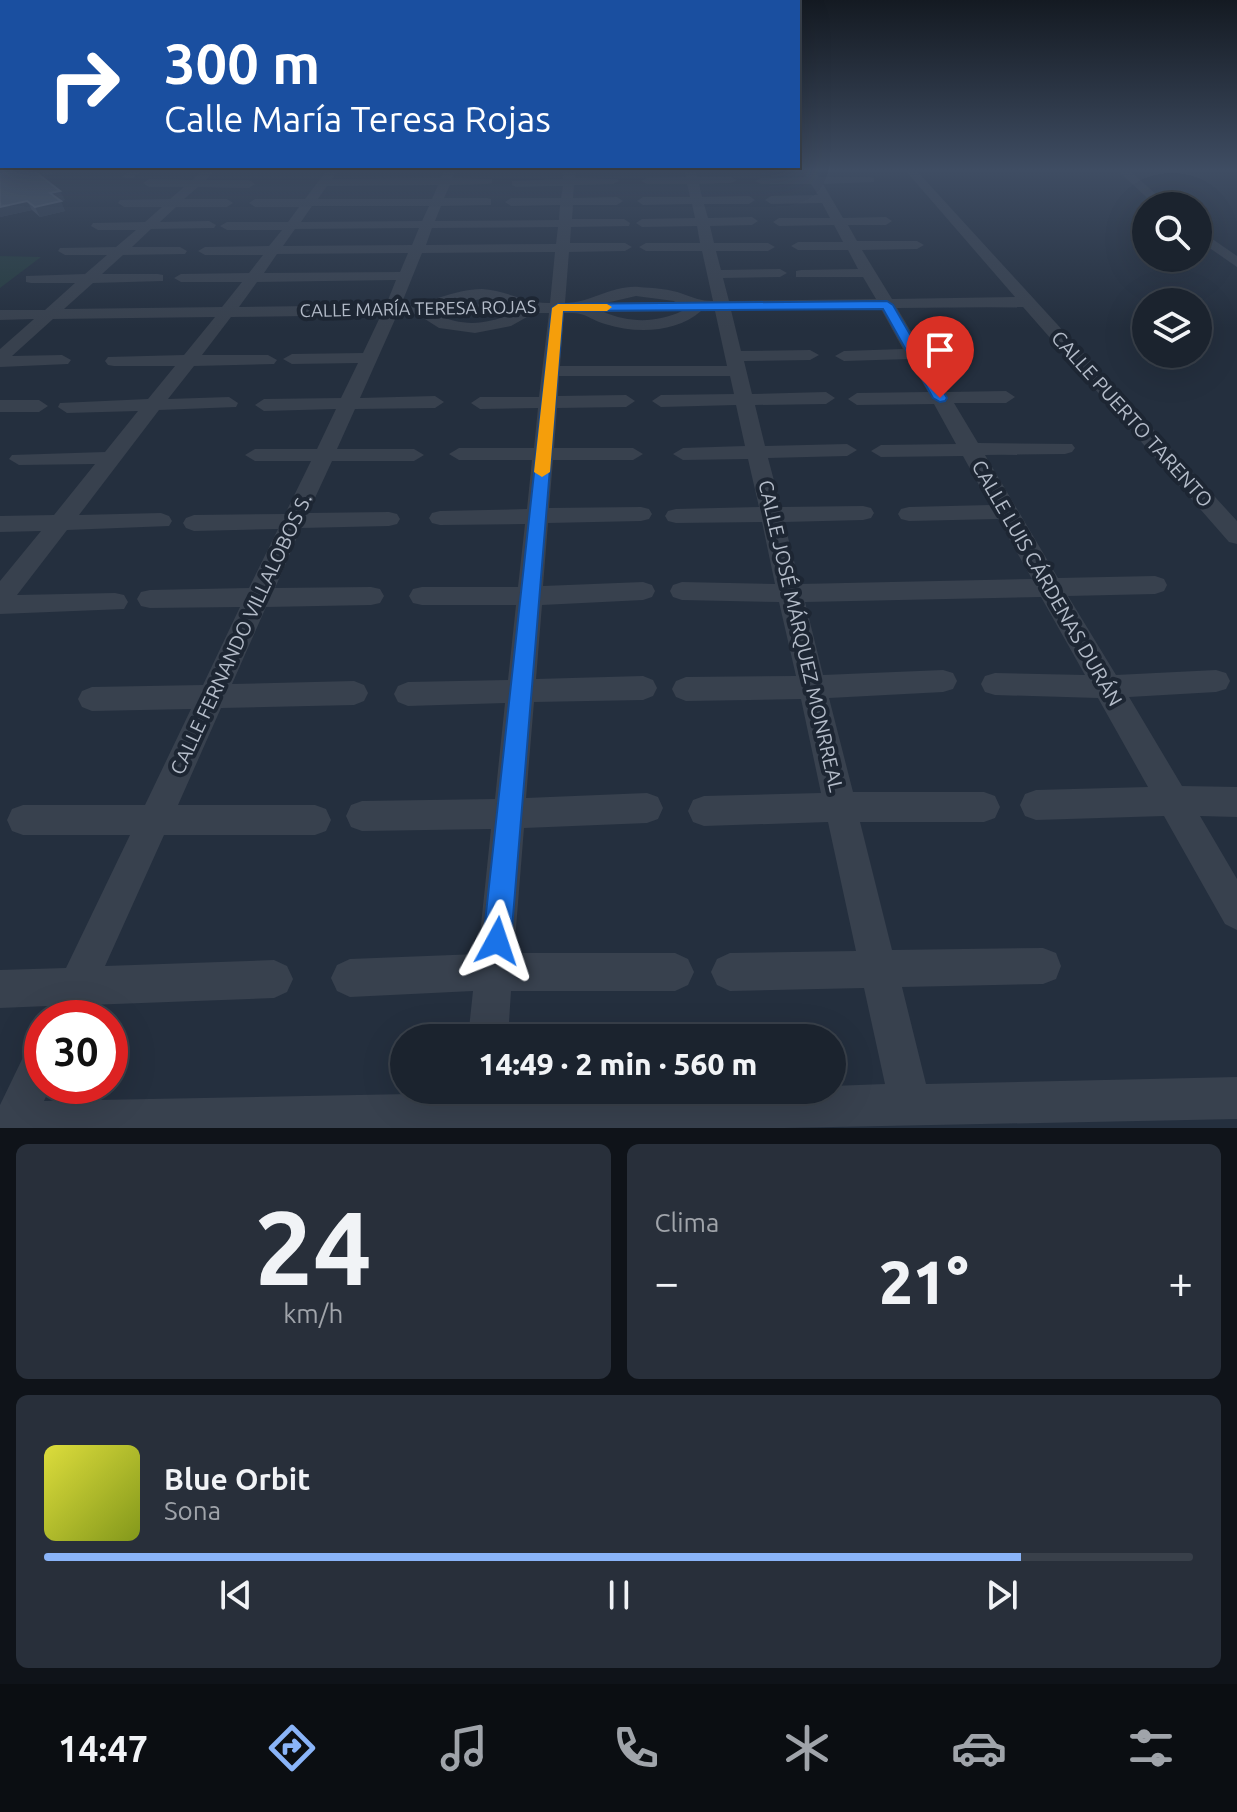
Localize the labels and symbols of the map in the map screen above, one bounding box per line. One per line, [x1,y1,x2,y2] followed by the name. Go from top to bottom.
[300,295,536,320] street label: CALLE MARÍA TERESA ROJAS
[906,316,974,398] pin
[1047,326,1218,512] street label: CALLE PUERTO TARENTO
[967,456,1127,710] street label: CALLE LUIS CÁRDENAS DURÁN
[754,478,849,794] street label: CALLE JOSÉ MÁRQUEZ MONRREAL
[165,490,316,778] street label: CALLE FERNANDO VILLALOBOS S.
[455,899,539,983] position arrow
[24,1000,128,1104] speed limit sign: 30

